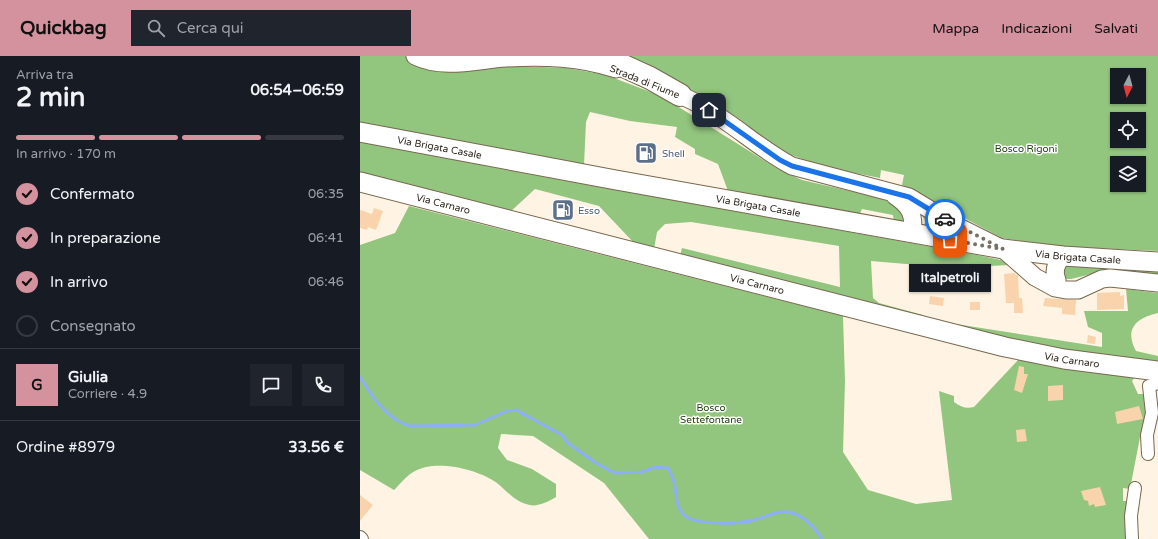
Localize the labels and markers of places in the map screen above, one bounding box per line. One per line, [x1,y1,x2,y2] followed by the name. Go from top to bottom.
[692,93,726,127] pin
[633,140,659,166] fuel station icon: Shell
[662,148,685,160] place label: Shell
[550,197,576,223] fuel station icon: Esso
[578,205,600,217] place label: Esso
[933,223,967,257] pin
[909,264,991,292] callout: Italpetroli

